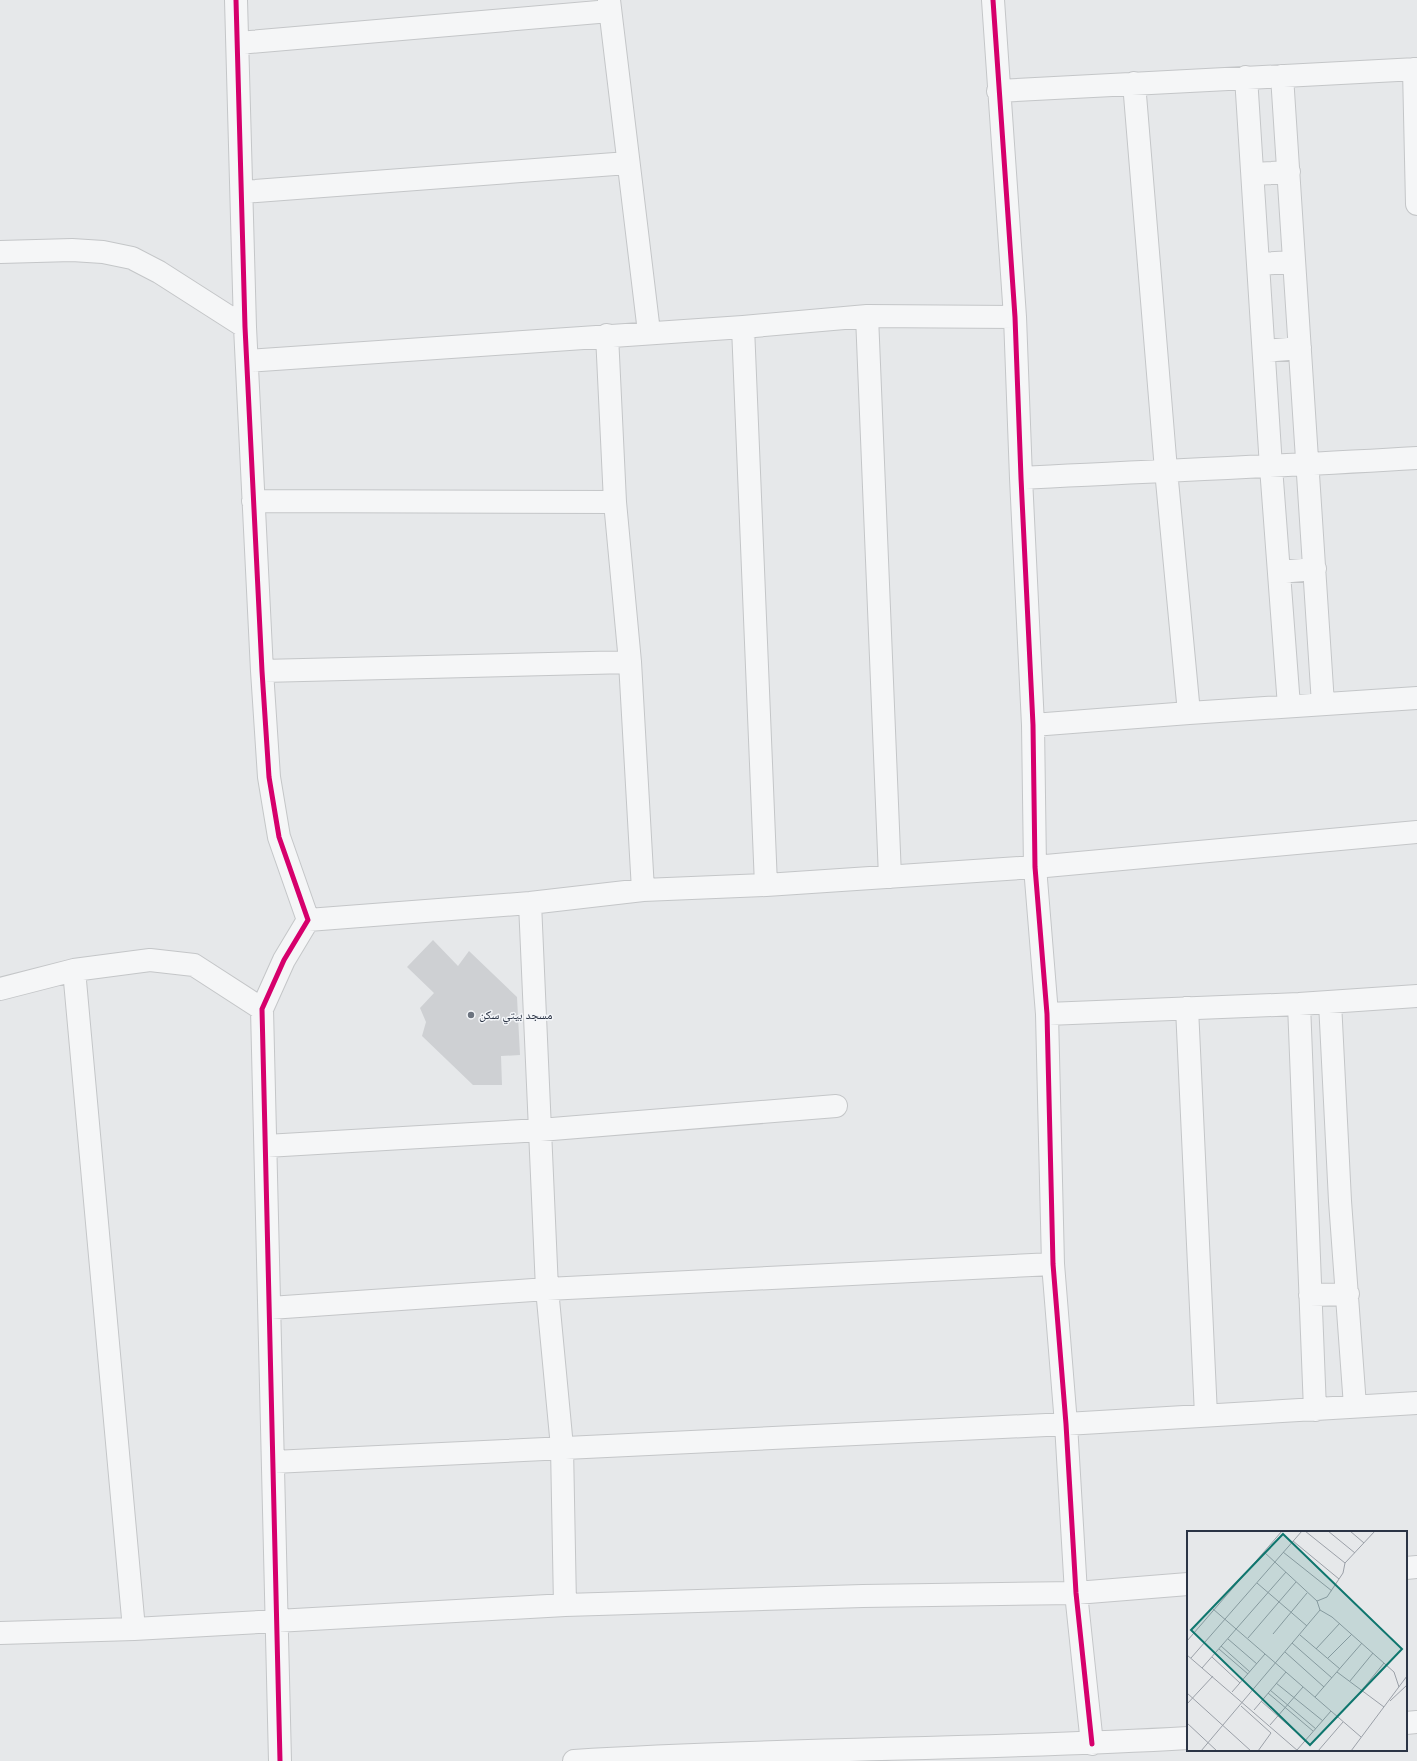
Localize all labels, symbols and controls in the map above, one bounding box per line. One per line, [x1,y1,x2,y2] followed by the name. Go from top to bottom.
[479,1008,553,1025] place label: مسجد بيتي سكن
[466,1010,476,1020] marker: مسجد بيتي سكن
[1187,1531,1407,1751] inset map

